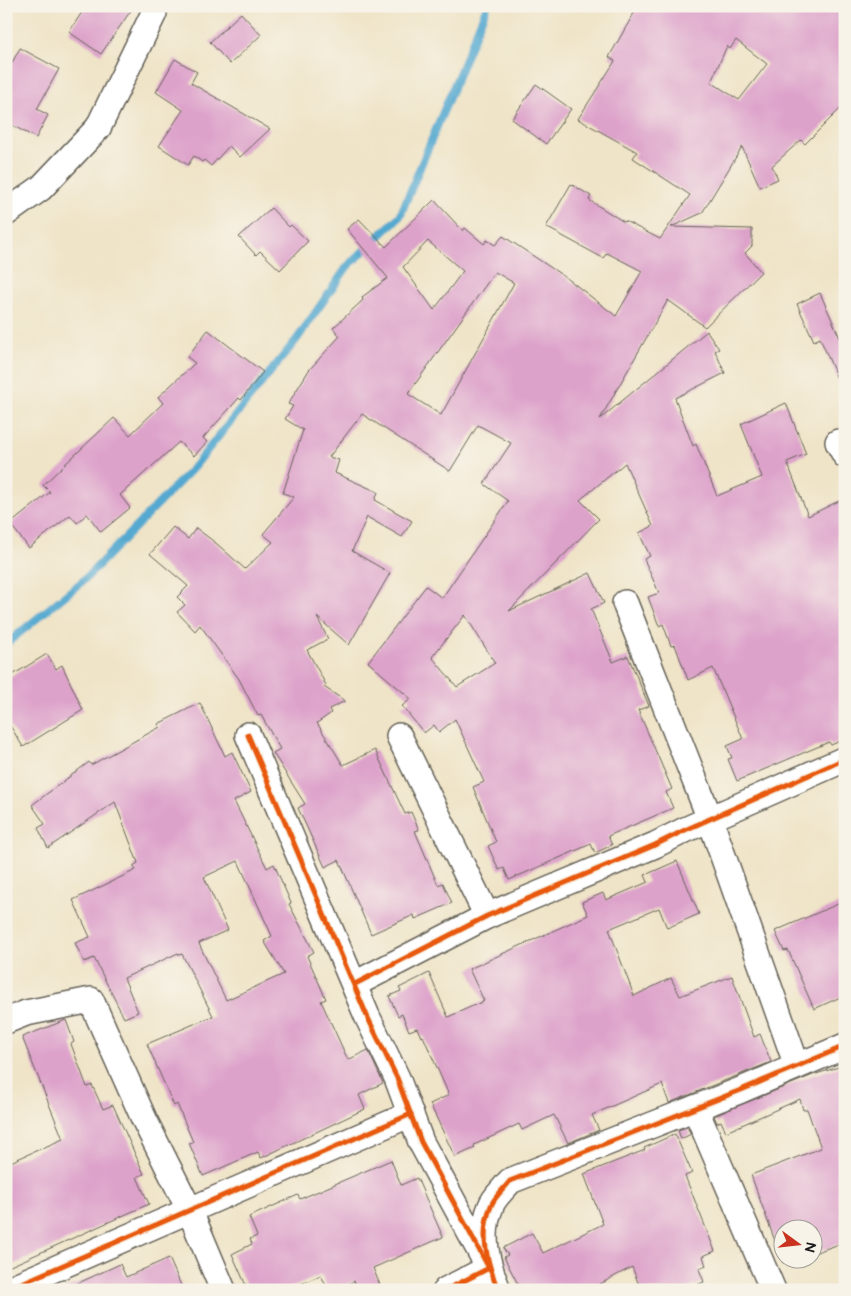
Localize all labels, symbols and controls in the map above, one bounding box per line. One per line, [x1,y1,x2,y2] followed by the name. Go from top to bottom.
[774,1218,824,1268] north arrow
[801,1240,820,1255] text: N

